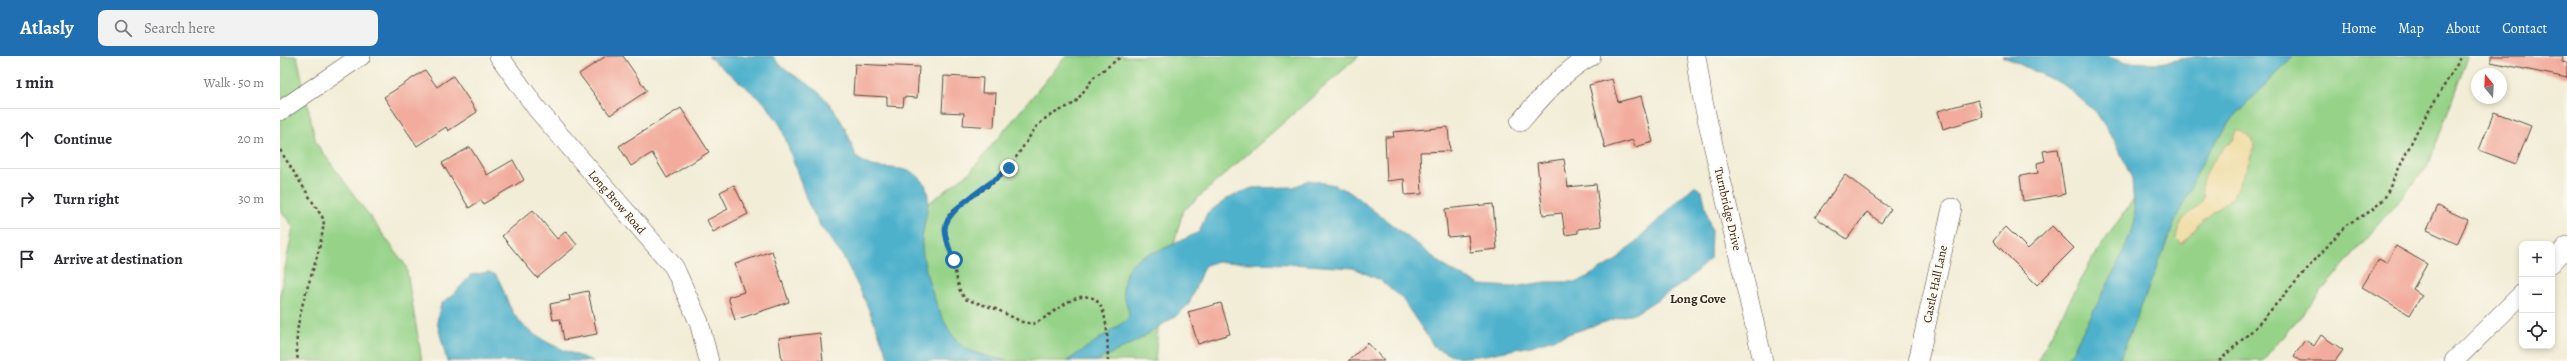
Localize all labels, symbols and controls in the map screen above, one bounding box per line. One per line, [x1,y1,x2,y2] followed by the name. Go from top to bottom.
[98,10,378,46] search box
[20,15,74,41] text: Atlasly
[112,17,134,39] icon: search
[144,18,215,38] text: Search here
[2341,19,2376,38] text: Home
[2398,19,2424,38] text: Map
[2446,19,2480,38] text: About
[2502,19,2547,38] text: Contact
[2471,68,2507,104] north arrow
[16,71,54,94] text: 1 min
[204,74,264,91] text: Walk · 50 m
[16,128,38,150] icon: ahead
[54,129,112,149] text: Continue
[238,130,264,147] text: 20 m
[1000,159,1018,177] route end
[1711,166,1745,252] street label: Turnbridge Drive
[585,167,650,238] street label: Long Brow Road
[16,188,38,210] icon: right
[54,189,119,209] text: Turn right
[238,190,264,207] text: 30 m
[2519,241,2555,349] map controls
[2519,241,2555,277] button: +
[1919,244,1951,324] street label: Castle Hall Lane
[16,248,38,270] icon: arrive
[54,249,183,269] text: Arrive at destination
[945,251,963,269] route start
[2519,277,2555,313] button: −
[1670,290,1726,307] district label: Long Cove
[2519,313,2555,349] button: locate

